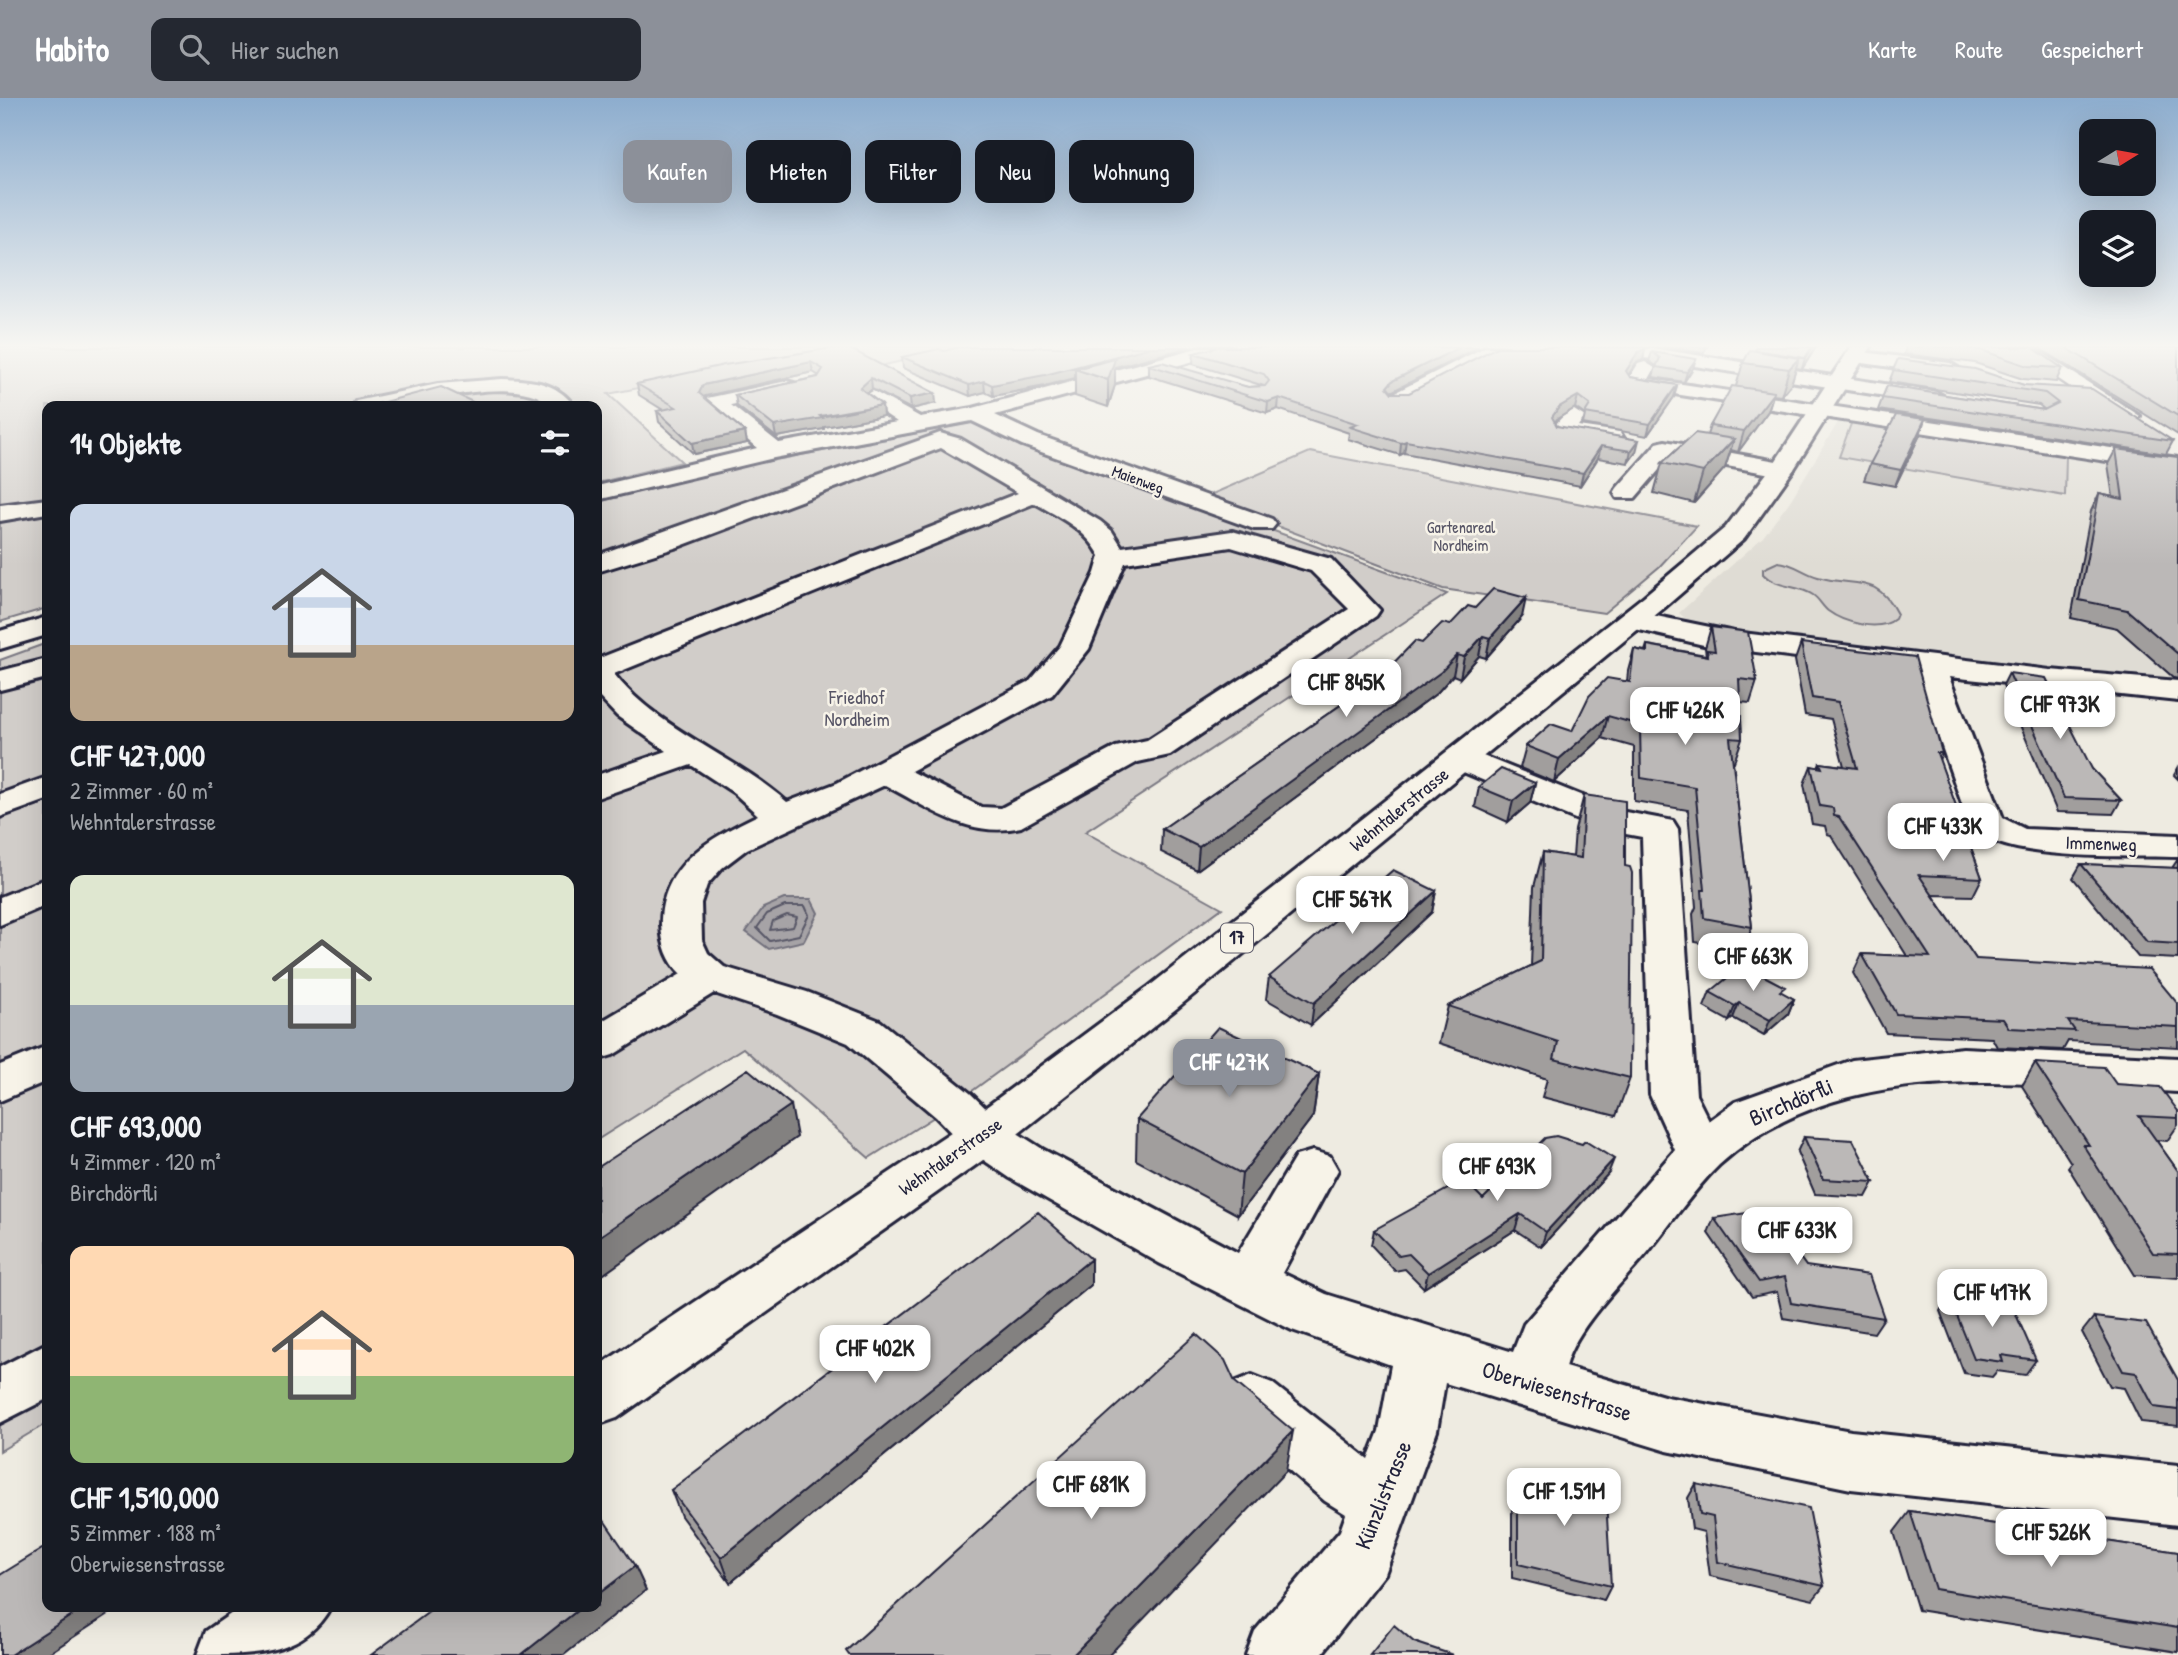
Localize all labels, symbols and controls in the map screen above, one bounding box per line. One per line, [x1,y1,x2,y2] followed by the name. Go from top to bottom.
[151,18,641,81] search box
[35,27,109,71] text: Habito
[175,30,213,68] icon: search
[231,32,339,67] text: Hier suchen
[1868,33,1917,65] text: Karte
[1955,33,2003,65] text: Route
[2041,33,2143,65] text: Gespeichert
[2079,119,2156,196] north arrow
[2079,119,2156,287] map controls
[623,140,732,203] chip: Kaufen
[746,140,851,203] chip: Mieten
[865,140,961,203] chip: Filter
[975,140,1055,203] chip: Neu
[1069,140,1194,203] chip: Wohnung
[2079,210,2156,287] button: layers
[70,423,182,463] text: 14 Objekte
[536,424,574,462] icon: filters
[1109,459,1167,499] street label: Maienweg
[1427,516,1496,556] park label: Gartenareal Nordheim
[259,550,385,676] icon: home
[1274,660,1418,719] pin: CHF 845K
[1307,666,1385,697] text: CHF 845K
[1988,682,2132,741] pin: CHF 973K
[824,684,890,732] park label: Friedhof Nordheim
[1613,688,1757,747] pin: CHF 426K
[2020,688,2100,719] text: CHF 973K
[1646,694,1724,725] text: CHF 426K
[70,735,205,775] text: CHF 427,000
[1344,761,1454,857] street label: Wehntalerstrasse
[70,775,213,806] text: 2 Zimmer · 60 m²
[1871,804,2015,863] pin: CHF 433K
[70,806,216,837] text: Wehntalerstrasse
[1904,810,1982,841] text: CHF 433K
[2065,829,2137,857] street label: Immenweg
[1280,876,1424,936] pin: CHF 567K
[1312,883,1392,914] text: CHF 567K
[259,921,385,1047] icon: home
[1221,924,1253,952] road number: 17
[1681,934,1825,993] pin: CHF 663K
[1714,940,1792,971] text: CHF 663K
[1157,1040,1301,1099] pin: CHF 427K
[1189,1046,1269,1077] text: CHF 427K
[1744,1070,1837,1133] street label: Birchdörfli
[70,1106,201,1146] text: CHF 693,000
[893,1111,1007,1201] street label: Wehntalerstrasse
[1425,1144,1569,1203] pin: CHF 693K
[70,1146,221,1177] text: 4 Zimmer · 120 m²
[1458,1150,1536,1181] text: CHF 693K
[70,1177,158,1208] text: Birchdörfli
[1725,1208,1869,1267] pin: CHF 633K
[1757,1214,1837,1245] text: CHF 633K
[1920,1270,2064,1329] pin: CHF 417K
[1953,1276,2031,1307] text: CHF 417K
[259,1292,385,1418] icon: home
[803,1326,947,1385] pin: CHF 402K
[835,1332,915,1363] text: CHF 402K
[1478,1353,1636,1428] street label: Oberwiesenstrasse
[1347,1436,1418,1554] street label: Künzlistrasse
[1019,1462,1163,1521] pin: CHF 681K
[1053,1468,1129,1499] text: CHF 681K
[1484,1468,1644,1528] pin: CHF 1.51M
[1523,1475,1605,1506] text: CHF 1.51M
[70,1477,219,1517] text: CHF 1,510,000
[1979,1510,2123,1569] pin: CHF 526K
[2012,1516,2090,1547] text: CHF 526K
[70,1517,221,1548] text: 5 Zimmer · 188 m²
[70,1548,225,1579] text: Oberwiesenstrasse

